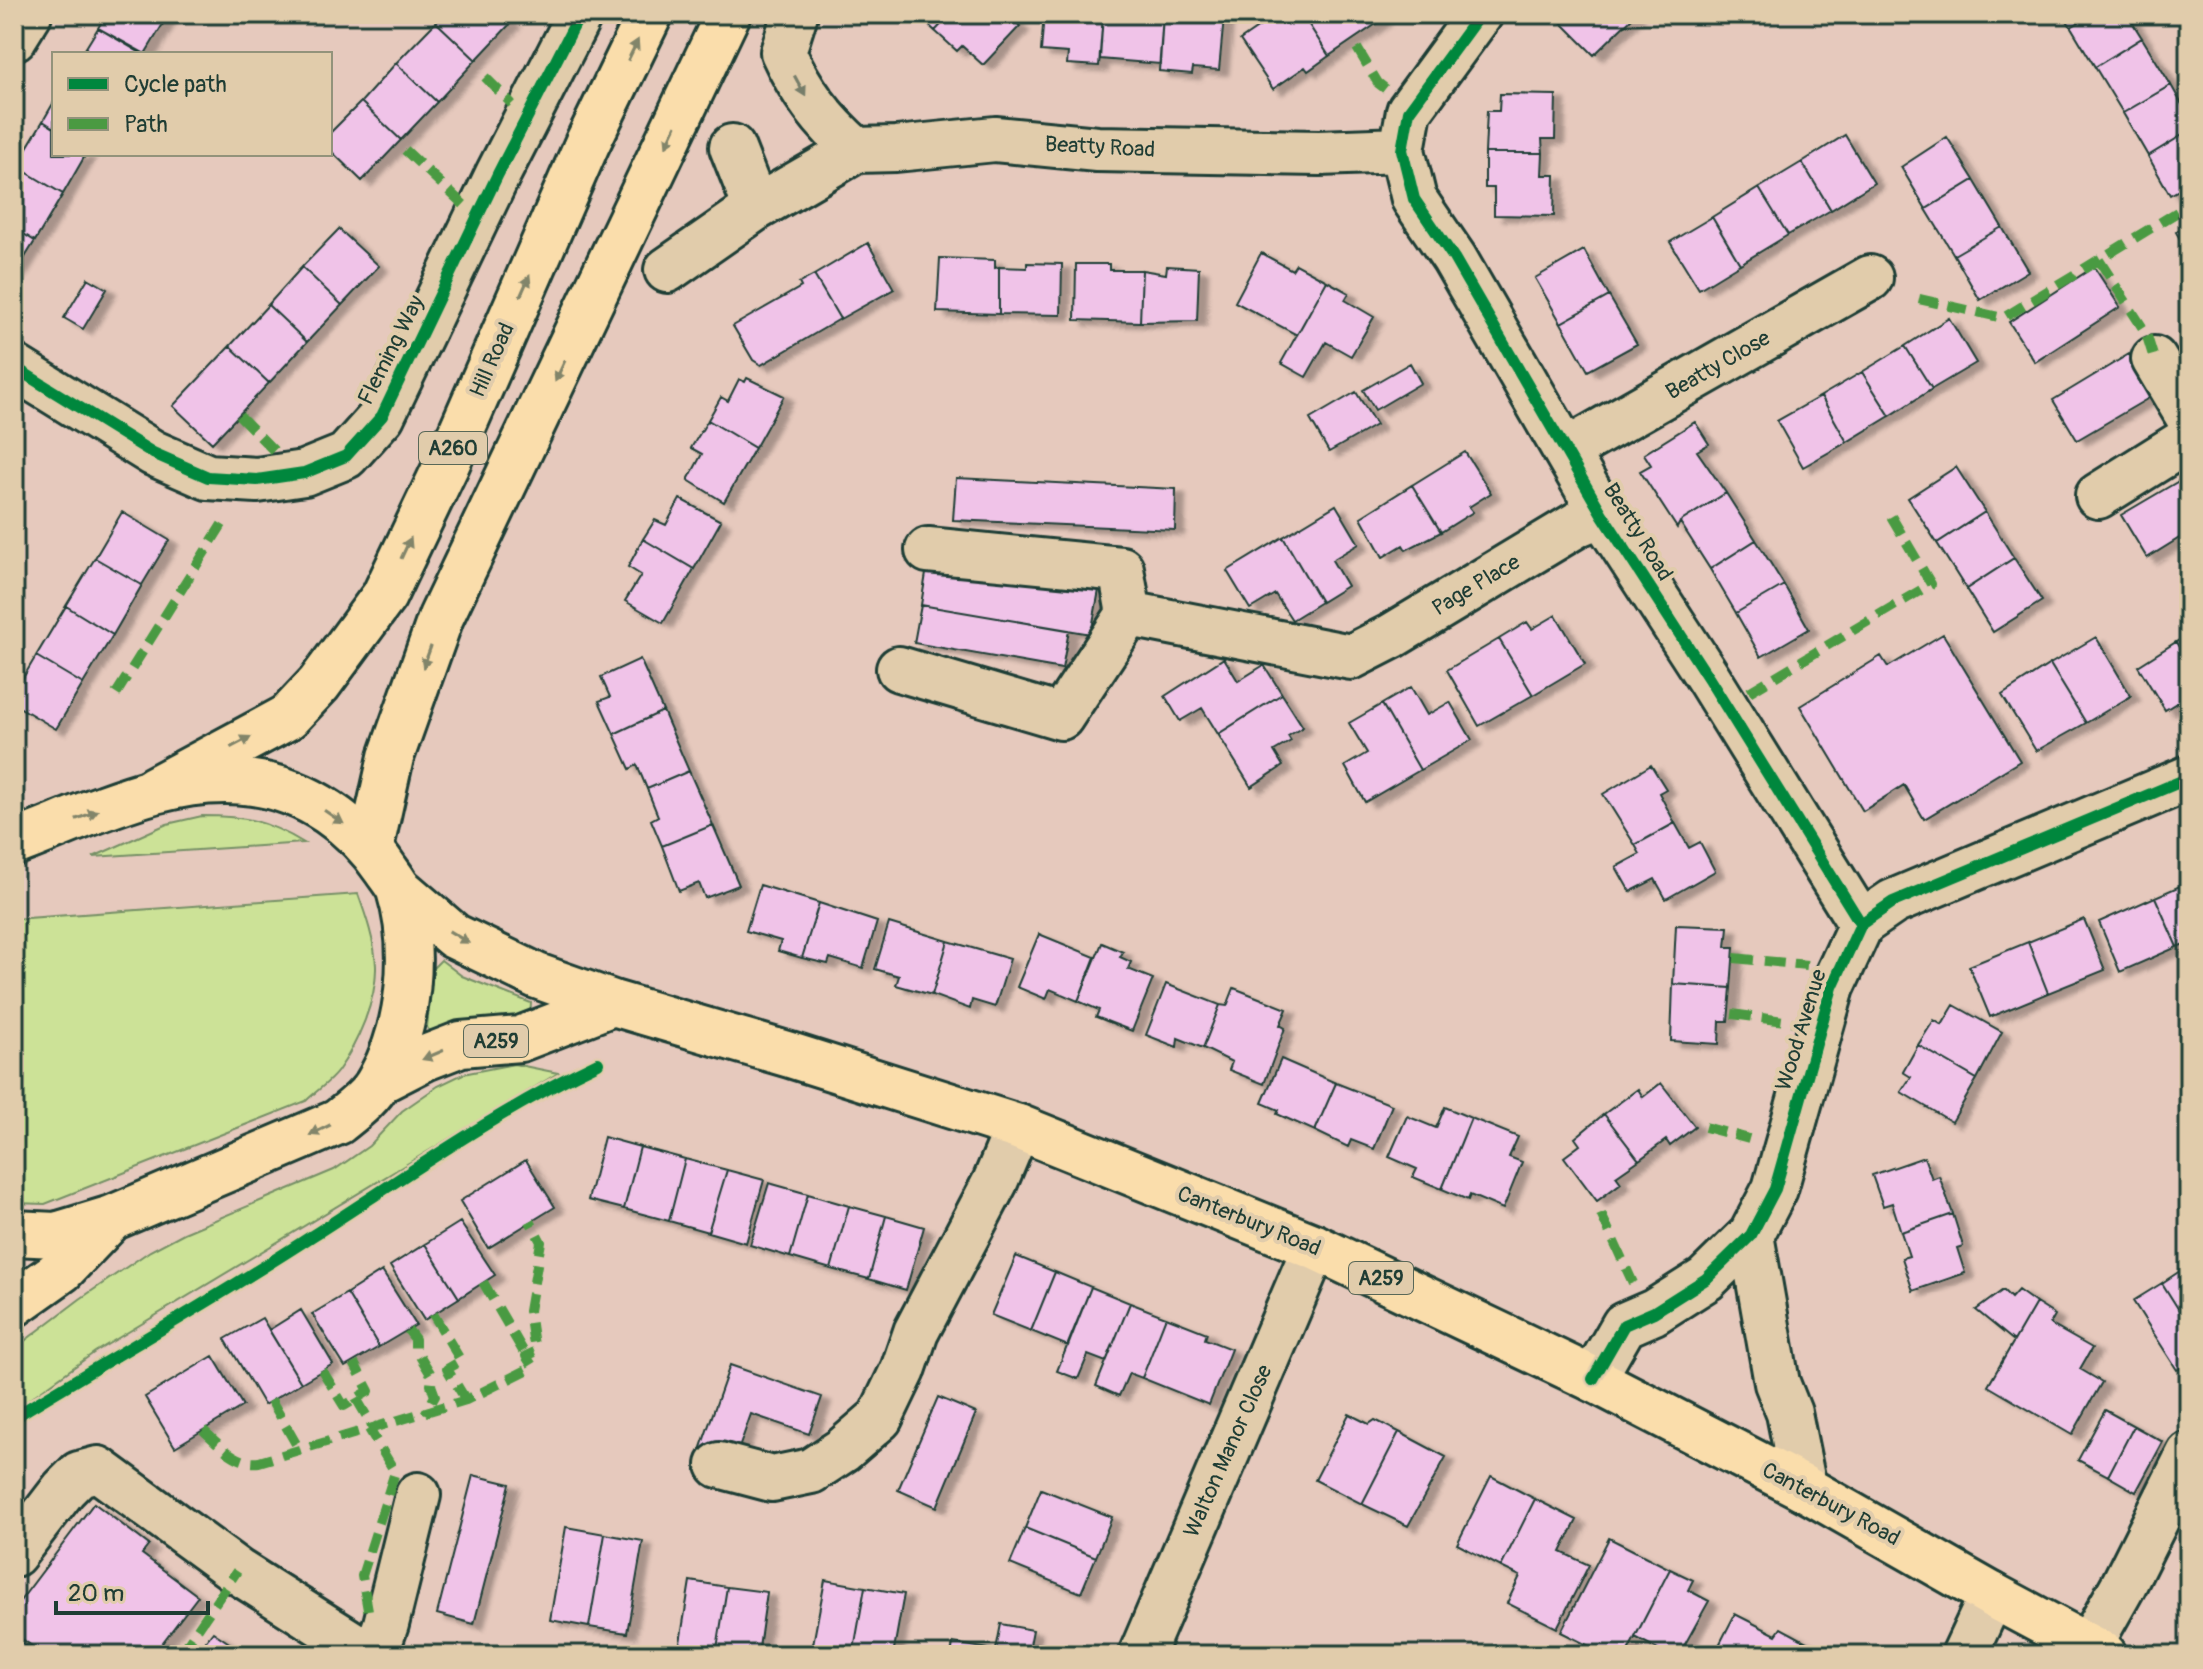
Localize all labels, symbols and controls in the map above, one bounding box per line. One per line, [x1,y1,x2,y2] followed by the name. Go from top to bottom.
[626,38,640,61] one-way arrow
[52,52,332,156] legend
[124,70,227,99] text: Cycle path
[794,75,807,98] one-way arrow
[124,110,168,139] text: Path
[665,124,678,147] one-way arrow
[1044,130,1156,164] street label: Beatty Road
[518,274,531,298] one-way arrow
[352,291,430,409] street label: Fleming Way
[463,318,521,402] street label: Hill Road
[1661,324,1775,406] street label: Beatty Close
[553,359,567,382] one-way arrow
[419,432,487,464] road number: A260
[1597,478,1679,586] street label: Beatty Road
[399,537,413,560] one-way arrow
[1427,548,1525,622] street label: Page Place
[420,645,433,669] one-way arrow
[230,735,252,749] one-way arrow
[75,808,99,821] one-way arrow
[323,809,345,824] one-way arrow
[448,930,470,944] one-way arrow
[1769,966,1833,1094] street label: Wood Avenue
[464,1025,528,1057] road number: A259
[421,1049,444,1062] one-way arrow
[309,1123,332,1137] one-way arrow
[1173,1179,1325,1263] street label: Canterbury Road
[1349,1262,1413,1294] road number: A259
[1177,1360,1279,1542] street label: Walton Manor Close
[1757,1456,1905,1552] street label: Canterbury Road
[56,1565,208,1615] scale bar
[68,1579,124,1608] text: 20 m

